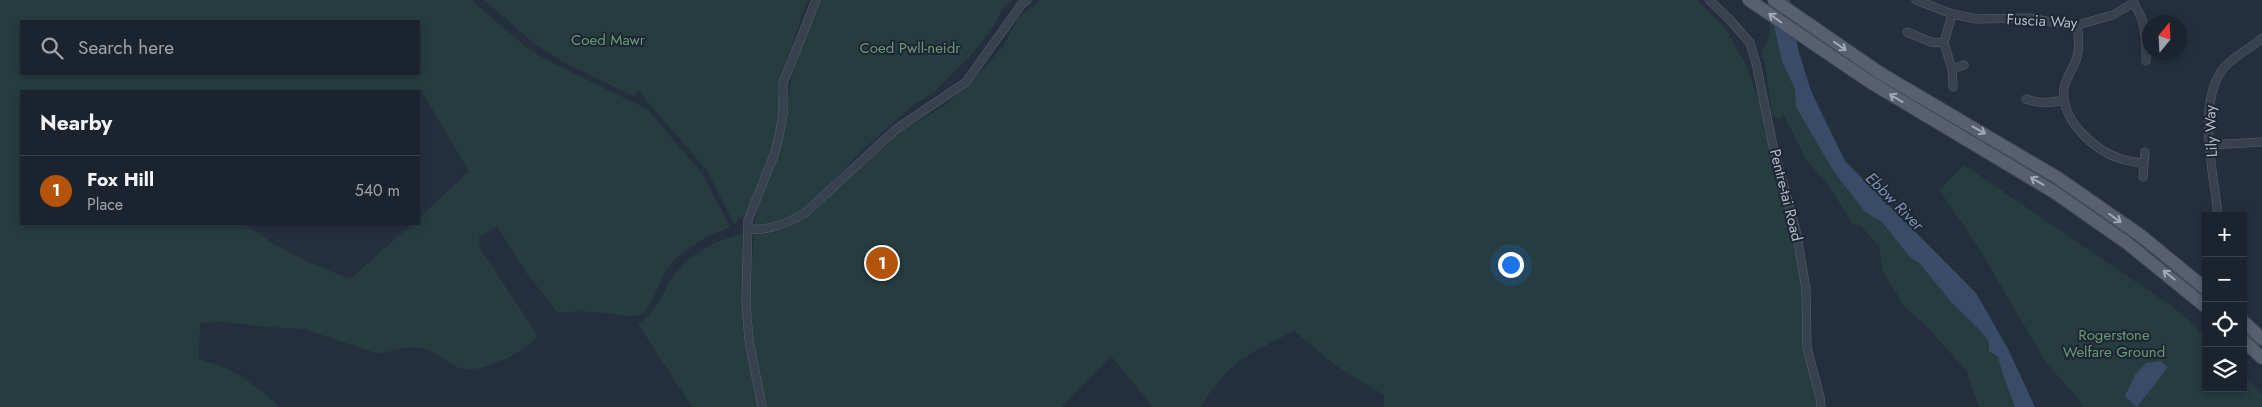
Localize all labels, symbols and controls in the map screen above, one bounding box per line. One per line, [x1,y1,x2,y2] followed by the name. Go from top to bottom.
[2006,8,2078,34] street label: Fuscia Way
[1769,13,1783,23] one-way arrow
[2142,15,2187,60] north arrow
[20,20,420,75] search box
[571,29,646,51] park label: Coed Mawr
[38,34,66,62] icon: search
[78,34,174,61] text: Search here
[860,37,961,59] park label: Coed Pwll-neidr
[1832,41,1846,51] one-way arrow
[1890,93,1904,103] one-way arrow
[2199,104,2223,158] street label: Lily Way
[40,108,112,138] text: Nearby
[1971,125,1986,135] one-way arrow
[1764,147,1808,243] street label: Pentre-tai Road
[87,166,154,193] text: Fox Hill
[1860,167,1930,237] water label: Ebbw River
[2030,175,2044,185] one-way arrow
[52,179,60,202] text: 1
[355,179,400,202] text: 540 m
[87,193,123,216] text: Place
[2202,212,2247,392] map controls
[2202,212,2247,257] button: +
[2108,213,2122,223] one-way arrow
[866,244,898,282] pin: 1
[1498,252,1524,278] your location
[2202,257,2247,302] button: −
[2162,270,2175,281] one-way arrow
[2202,302,2247,347] button: locate
[2063,324,2165,363] park label: Rogerstone Welfare Ground
[2202,347,2247,392] button: layers

